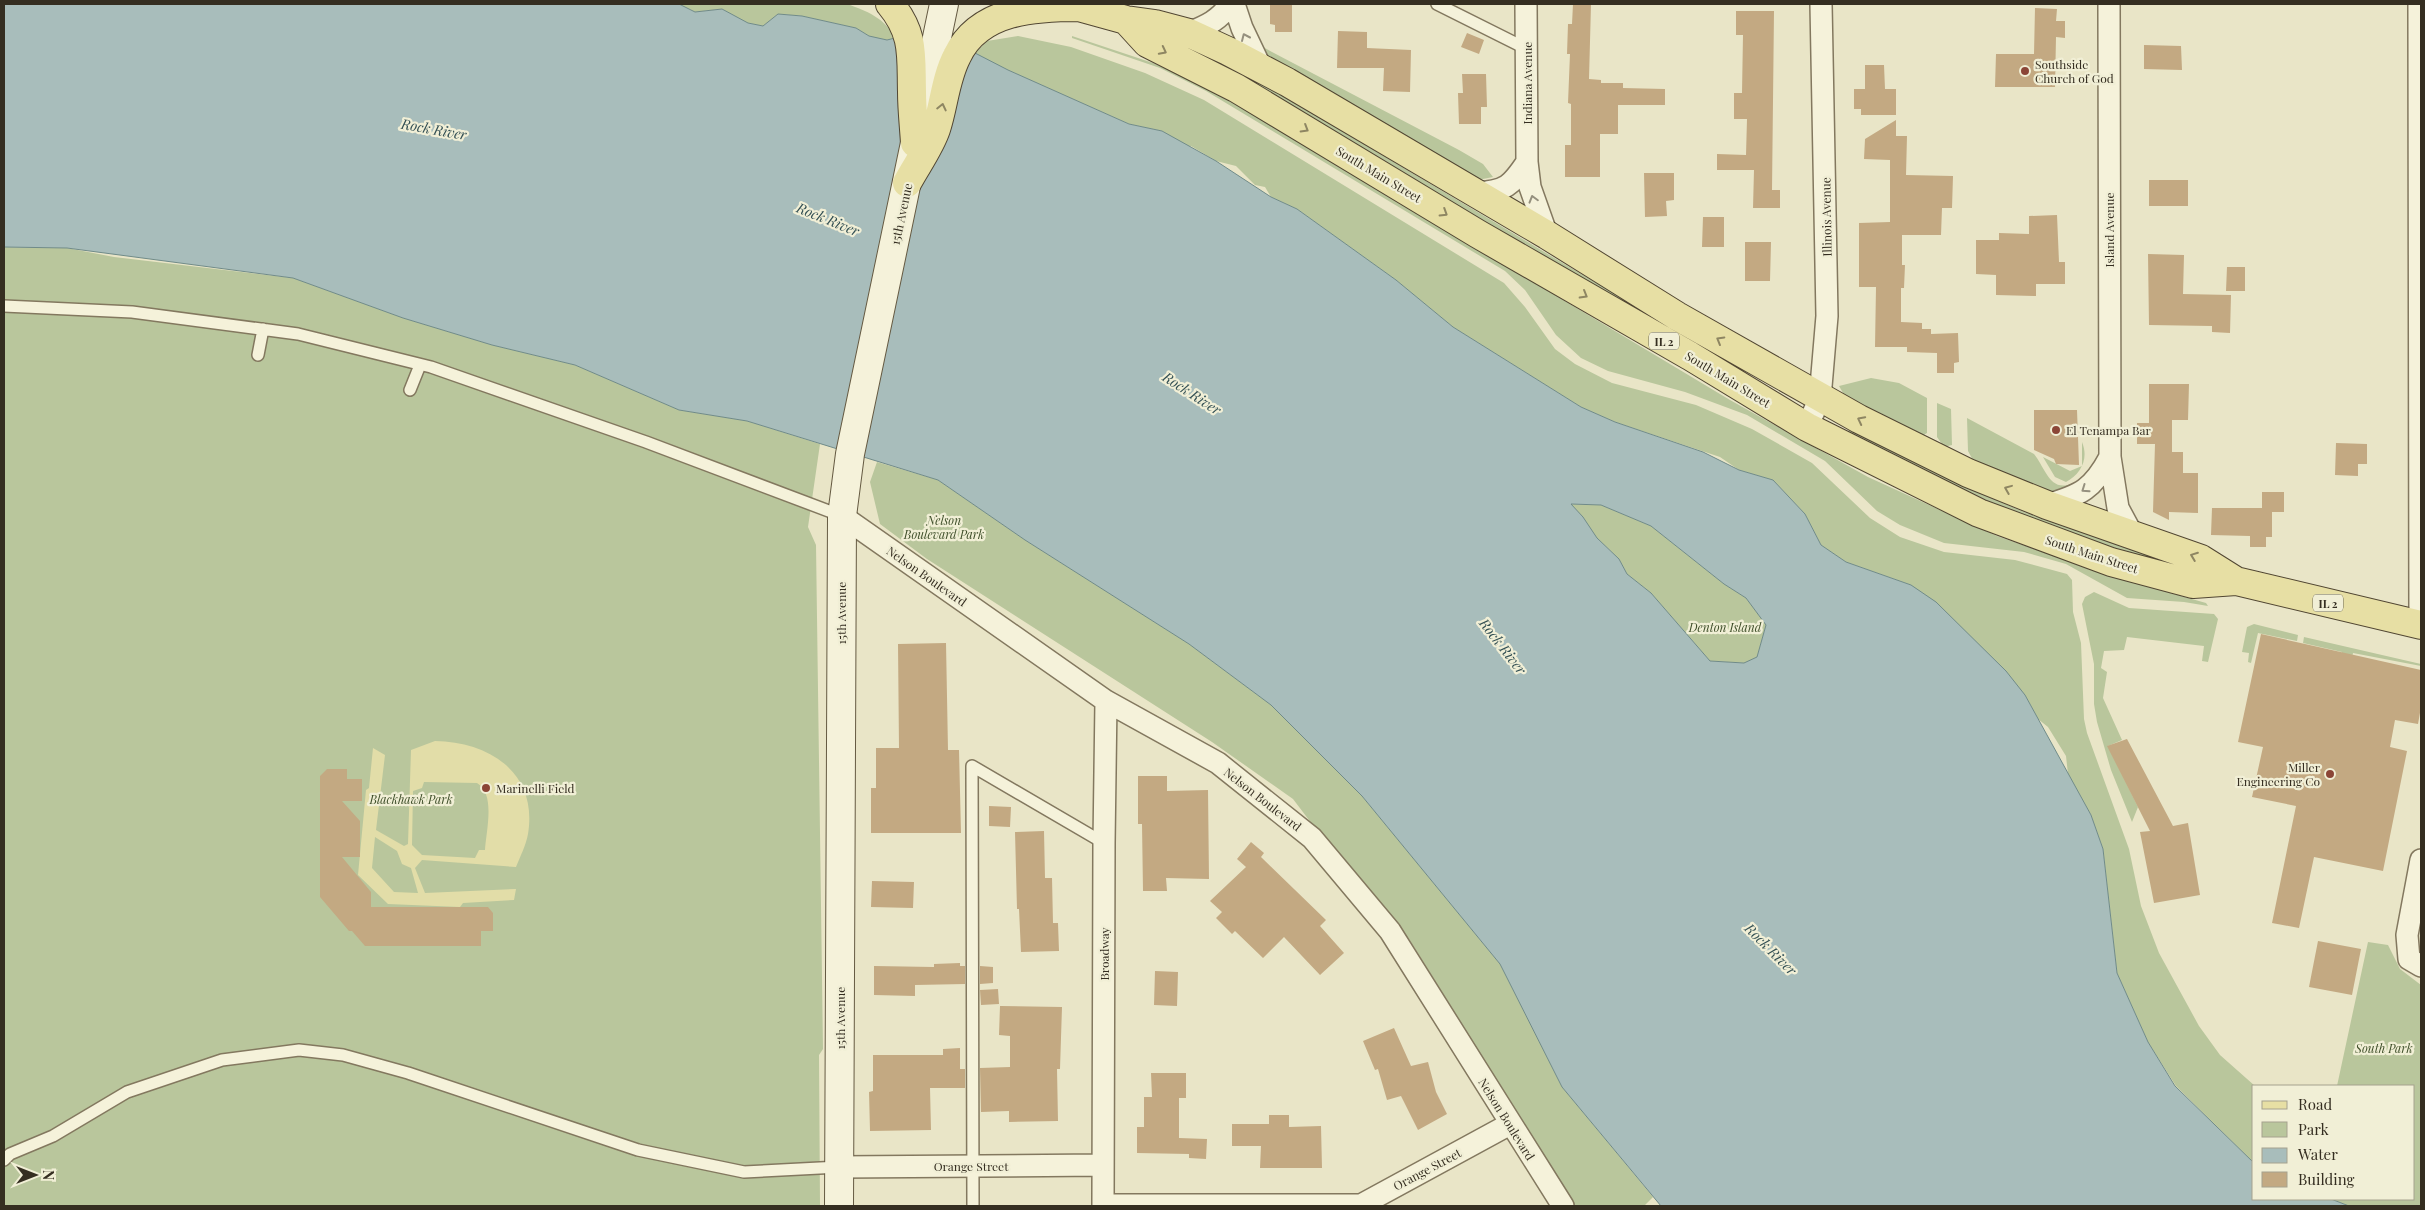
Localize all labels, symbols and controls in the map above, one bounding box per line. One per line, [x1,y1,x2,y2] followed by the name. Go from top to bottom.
[1241,33,1252,42] one-way arrow
[1519,42,1535,124] street label: Indiana Avenue
[1158,45,1167,55] one-way arrow
[2035,56,2114,86] place label: Southside Church of God
[2019,65,2031,77] marker: Southside Church of God
[936,102,947,111] one-way arrow
[399,114,469,144] water label: Rock River
[1300,123,1309,133] one-way arrow
[1333,142,1425,206] street label: South Main Street
[1817,177,1835,257] street label: Illinois Avenue
[887,182,915,246] street label: 15th Avenue
[2101,192,2117,268] street label: Island Avenue
[1529,195,1539,204] one-way arrow
[793,197,863,241] water label: Rock River
[1439,207,1448,217] one-way arrow
[1579,289,1588,299] one-way arrow
[1649,332,1679,350] road number: IL 2
[1716,337,1725,347] one-way arrow
[1682,347,1774,411] street label: South Main Street
[1158,367,1226,419] water label: Rock River
[1858,416,1867,426] one-way arrow
[2066,422,2151,438] place label: El Tenampa Bar
[2050,424,2062,436] marker: El Tenampa Bar
[2081,483,2091,492] one-way arrow
[2004,485,2013,495] one-way arrow
[903,512,984,542] park label: Nelson Boulevard Park
[2044,531,2141,577] street label: South Main Street
[884,542,970,610] street label: Nelson Boulevard
[2190,552,2199,562] one-way arrow
[833,582,849,644] street label: 15th Avenue
[2313,594,2343,612] road number: IL 2
[1475,613,1531,679] water label: Rock River
[1688,619,1762,635] park label: Denton Island
[2236,759,2321,789] place label: Miller Engineering Co
[1221,764,1305,834] street label: Nelson Boulevard
[2324,768,2336,780] marker: Miller Engineering Co
[496,780,575,796] place label: Marinelli Field
[480,782,492,794] marker: Marinelli Field
[368,791,453,807] park label: Blackhawk Park
[1740,918,1802,980] water label: Rock River
[1096,927,1112,981] street label: Broadway
[832,987,848,1049] street label: 15th Avenue
[2354,1040,2413,1056] park label: South Park
[1475,1075,1539,1163] street label: Nelson Boulevard
[2252,1085,2415,1200] legend
[2298,1094,2332,1114] text: Road
[2298,1119,2330,1139] text: Park
[1390,1144,1464,1194] street label: Orange Street
[2297,1144,2338,1164] text: Water
[10,1150,60,1200] north arrow
[934,1158,1009,1174] street label: Orange Street
[2298,1169,2355,1189] text: Building
[39,1170,58,1180] text: N

